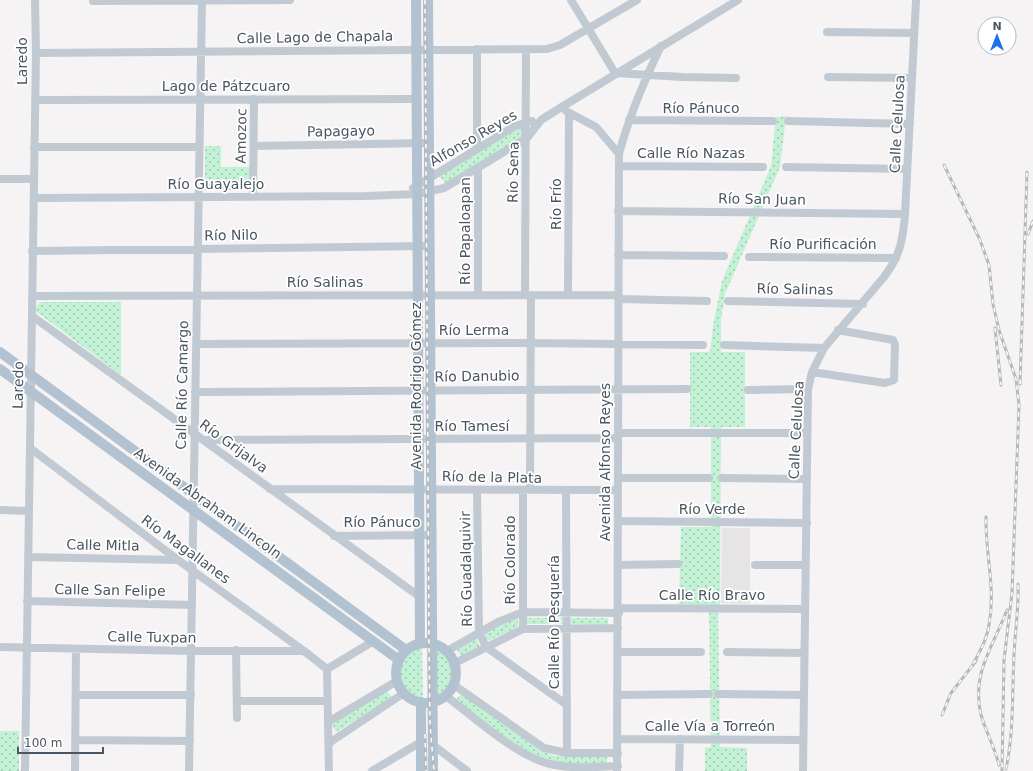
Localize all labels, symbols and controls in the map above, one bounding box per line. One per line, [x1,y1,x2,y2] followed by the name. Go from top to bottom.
[977,16,1017,56] north arrow
[992,20,1002,33] text: N
[237,28,393,46] street label: Calle Lago de Chapala
[14,37,30,85] street label: Laredo
[886,74,908,174] street label: Calle Celulosa
[162,78,290,94] street label: Lago de Pátzcuaro
[662,100,740,116] street label: Río Pánuco
[427,107,519,169] street label: Alfonso Reyes
[233,108,249,164] street label: Amozoc
[307,122,375,140] street label: Papagayo
[504,141,522,203] street label: Río Sena
[637,145,745,161] street label: Calle Río Nazas
[168,176,264,192] street label: Río Guayalejo
[457,177,473,285] street label: Río Papaloapan
[548,178,564,230] street label: Río Frío
[718,190,806,208] street label: Río San Juan
[204,227,258,243] street label: Río Nilo
[769,236,877,252] street label: Río Purificación
[287,274,363,290] street label: Río Salinas
[757,280,833,298] street label: Río Salinas
[408,302,424,470] street label: Avenida Rodrigo Gómez
[173,320,191,450] street label: Calle Río Camargo
[439,322,509,338] street label: Río Lerma
[10,361,26,409] street label: Laredo
[434,367,520,385] street label: Río Danubio
[785,380,807,480] street label: Calle Celulosa
[597,383,613,541] street label: Avenida Alfonso Reyes
[197,416,271,476] street label: Río Grijalva
[435,418,511,434] street label: Río Tamesí
[131,444,285,562] street label: Avenida Abraham Lincoln
[442,468,542,486] street label: Río de la Plata
[679,501,745,517] street label: Río Verde
[138,511,234,587] street label: Río Magallanes
[457,511,475,627] street label: Río Guadalquivir
[343,514,421,530] street label: Río Pánuco
[502,515,518,605] street label: Río Colorado
[66,536,140,554] street label: Calle Mitla
[546,555,562,689] street label: Calle Río Pesquería
[54,581,166,599] street label: Calle San Felipe
[659,587,765,603] street label: Calle Río Bravo
[107,628,197,646] street label: Calle Tuxpan
[645,718,775,734] street label: Calle Vía a Torreón
[18,729,103,755] scale bar
[24,736,62,750] text: 100 m

